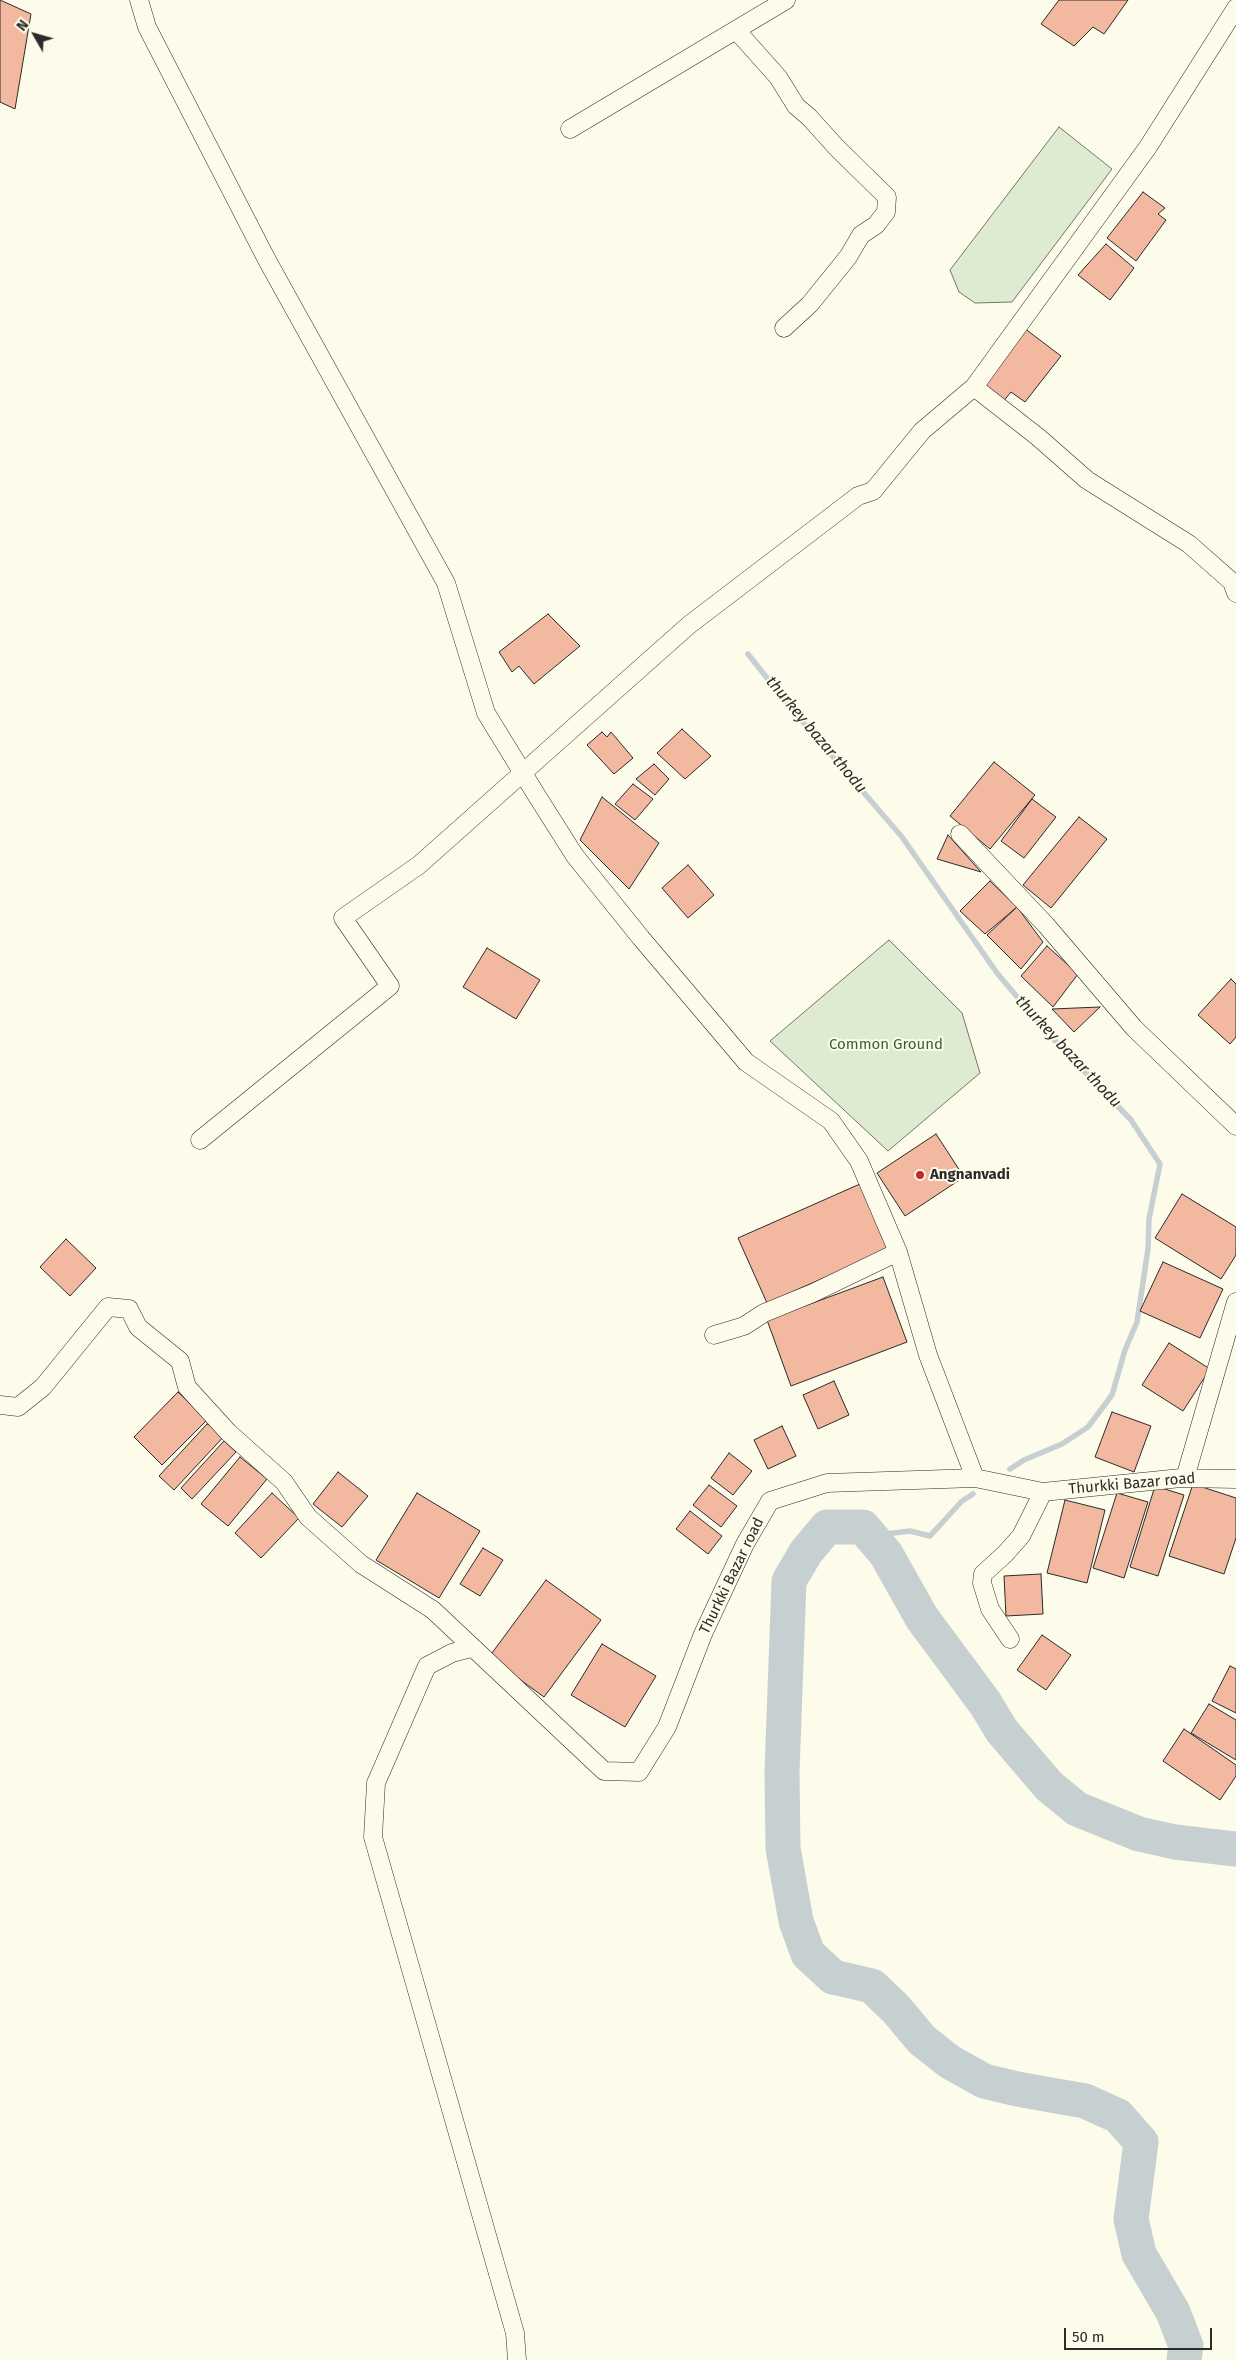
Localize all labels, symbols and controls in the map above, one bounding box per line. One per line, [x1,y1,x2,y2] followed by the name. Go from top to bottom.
[10,10,60,60] north arrow
[13,17,32,34] text: N
[762,673,870,797] water label: thurkey bazar thodu
[1011,992,1125,1112] water label: thurkey bazar thodu
[829,1036,943,1054] park label: Common Ground
[930,1166,1010,1184] place label: Angnanvadi
[914,1169,926,1181] marker: Angnanvadi
[1068,1469,1196,1499] street label: Thurkki Bazar road
[696,1515,768,1637] street label: Thurkki Bazar road
[1066,2318,1214,2350] scale bar
[1072,2328,1105,2346] text: 50 m

